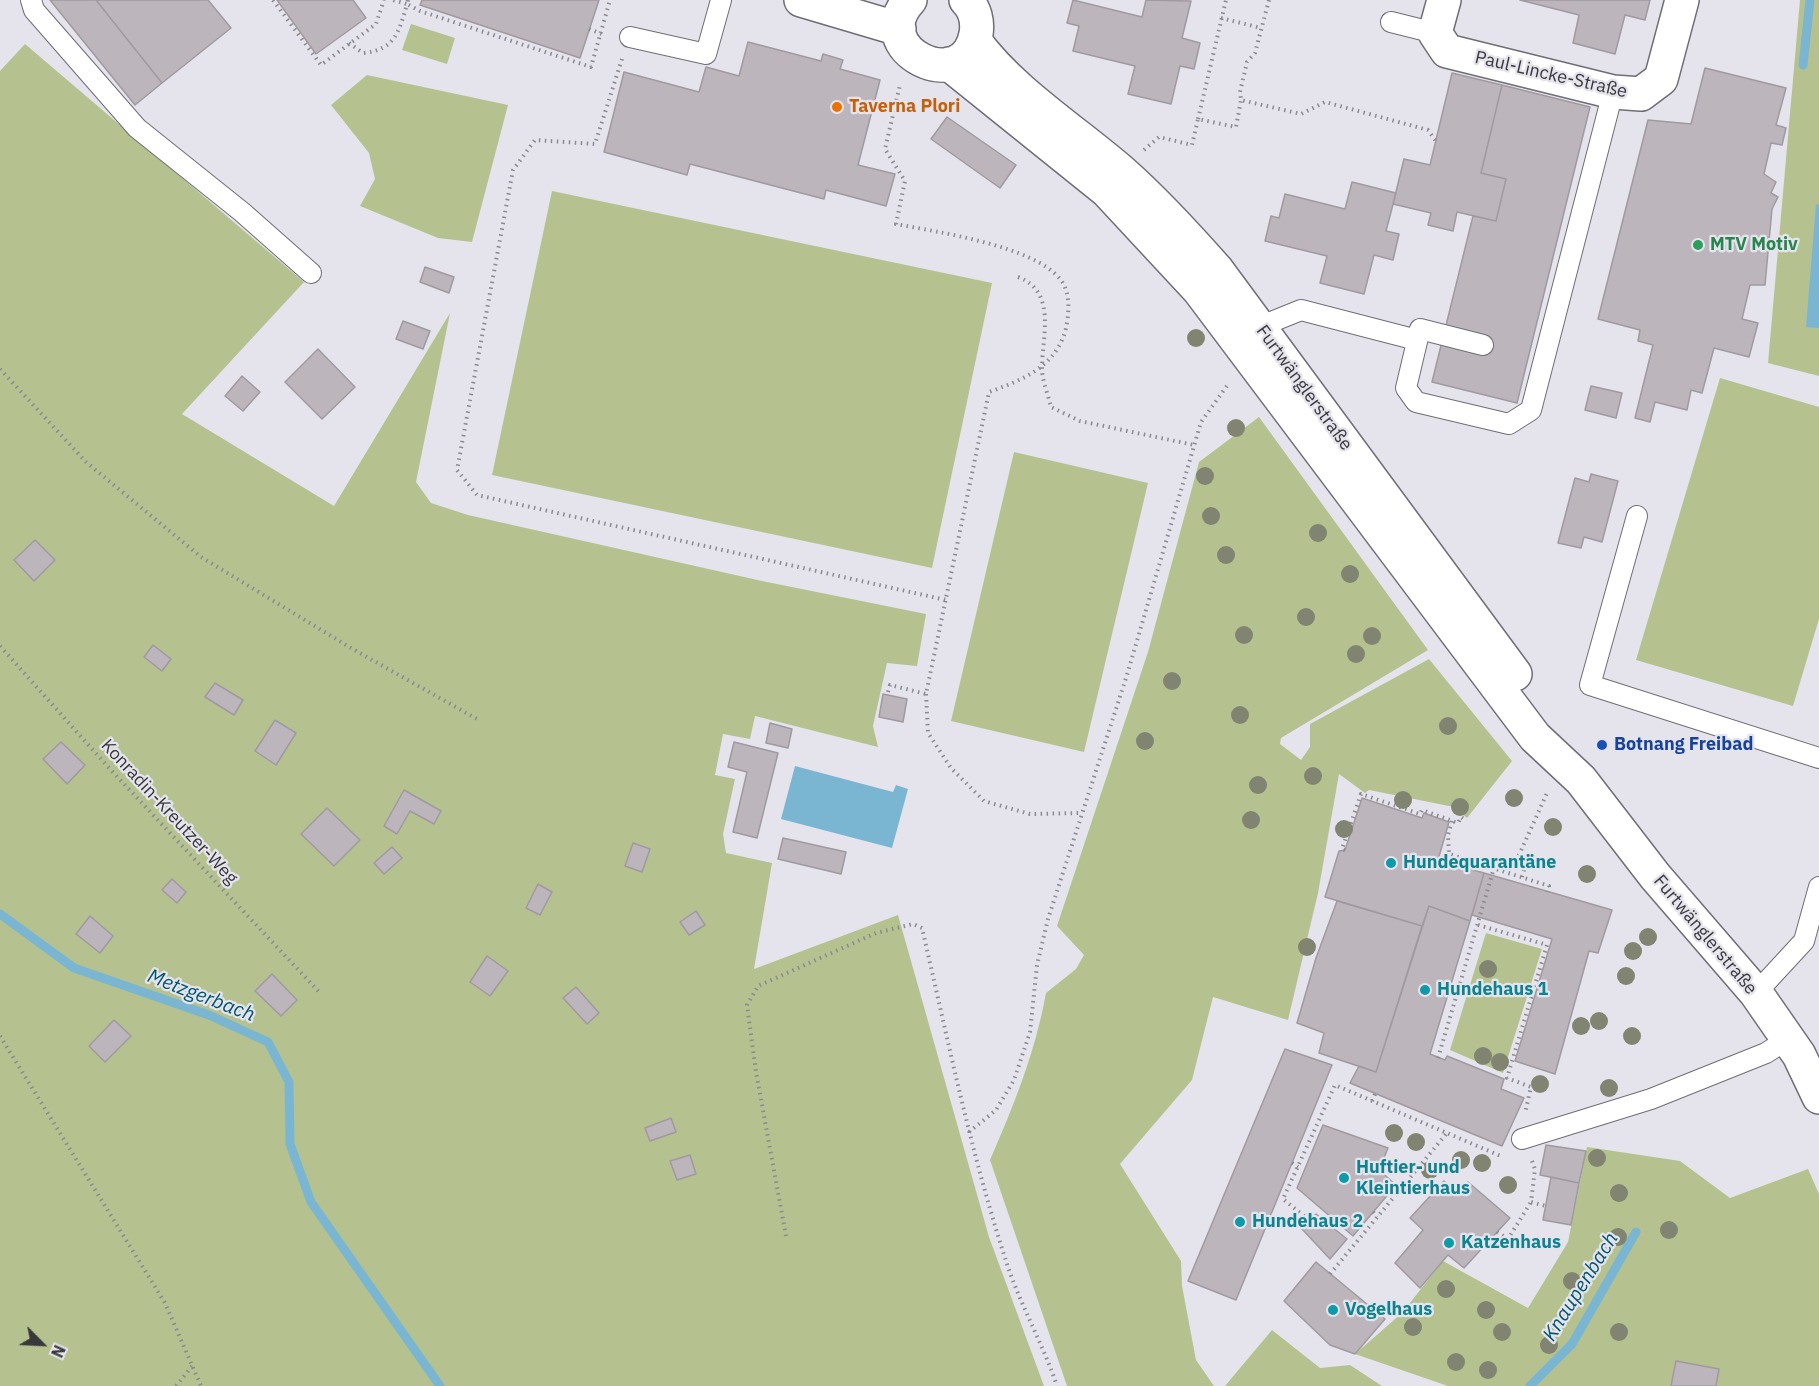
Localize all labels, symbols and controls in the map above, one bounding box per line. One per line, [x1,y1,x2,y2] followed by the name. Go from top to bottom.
[1473,47,1629,103] street label: Paul-Lincke-Straße
[849,96,960,118] place label: Taverna Plori
[830,100,844,114] marker: Taverna Plori
[1710,234,1798,256] place label: MTV Motiv
[1691,238,1705,252] marker: MTV Motiv
[1251,321,1357,455] street label: Furtwänglerstraße
[1614,734,1753,756] place label: Botnang Freibad
[96,735,242,889] street label: Konradin-Kreutzer-Weg
[1595,738,1609,752] marker: Botnang Freibad
[1403,852,1556,874] place label: Hundequarantäne
[1384,856,1398,870] marker: Hundequarantäne
[1649,871,1761,999] street label: Furtwänglerstraße
[144,965,258,1027] water label: Metzgerbach
[1437,979,1548,1001] place label: Hundehaus 1
[1418,983,1432,997] marker: Hundehaus 1
[1356,1157,1470,1200] place label: Huftier- und Kleintierhaus
[1337,1171,1351,1185] marker: Huftier- und Kleintierhaus
[1252,1211,1363,1233] place label: Hundehaus 2
[1233,1215,1247,1229] marker: Hundehaus 2
[1538,1228,1624,1346] water label: Knaupenbach
[1461,1232,1561,1254] place label: Katzenhaus
[1442,1236,1456,1250] marker: Katzenhaus
[1345,1299,1432,1321] place label: Vogelhaus
[1326,1303,1340,1317] marker: Vogelhaus
[12,1314,72,1374] north arrow
[47,1342,70,1361] text: N

